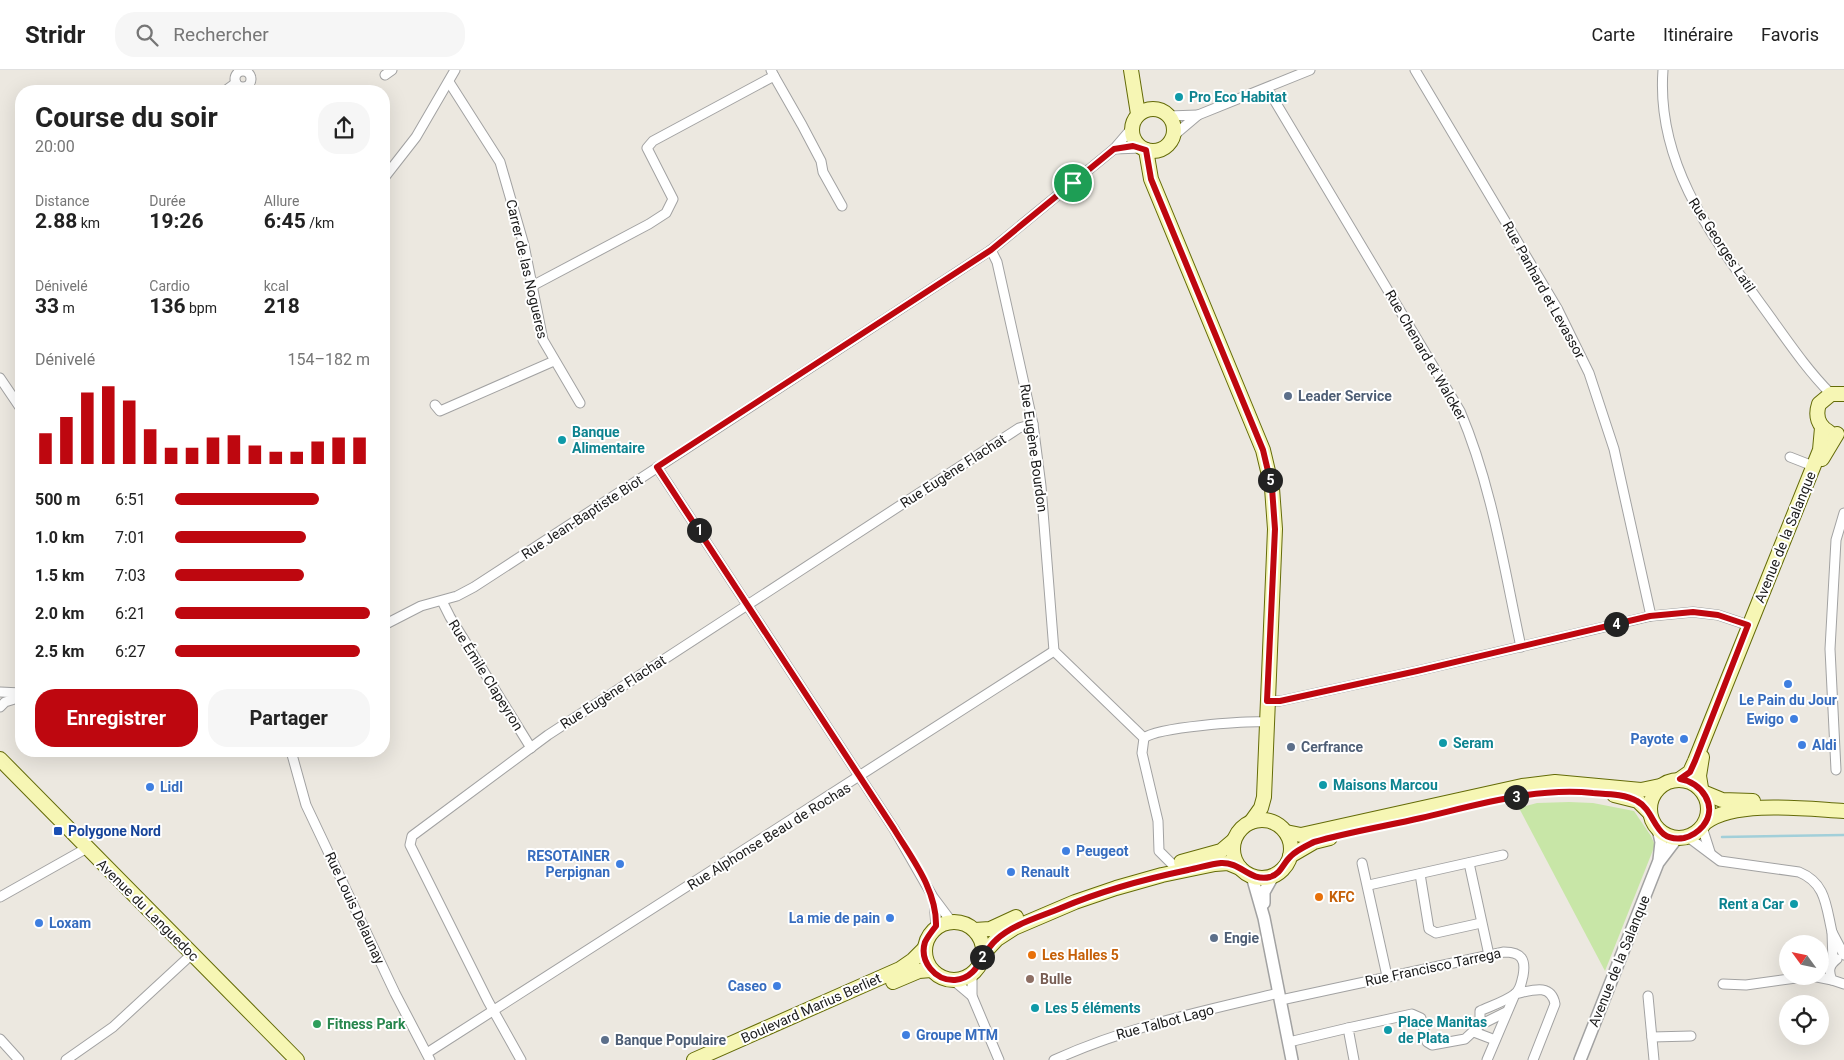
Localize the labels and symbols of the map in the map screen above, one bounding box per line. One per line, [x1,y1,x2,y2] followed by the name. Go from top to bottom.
[1189,89,1287,105] place label: Pro Eco Habitat
[1173,91,1185,103] marker: Pro Eco Habitat
[1052,162,1094,204] pin
[1686,195,1758,295] street label: Rue Georges Latil
[503,198,551,340] street label: Carrer de las Nogueres
[1500,219,1589,362] street label: Rue Panhard et Levassor
[1382,287,1470,423] street label: Rue Chenard et Walcker
[1017,383,1051,513] street label: Rue Eugène Bourdon
[1298,388,1392,404] place label: Leader Service
[1282,390,1294,402] marker: Leader Service
[572,424,645,456] place label: Banque Alimentaire
[897,431,1009,511] street label: Rue Eugène Flachat
[556,434,568,446] marker: Banque Alimentaire
[1258,468,1282,492] pin: 5
[1751,469,1819,605] street label: Avenue de la Salanque
[518,472,646,562] street label: Rue Jean-Baptiste Biot
[686,518,712,542] pin: 1
[1604,612,1628,636] pin: 4
[445,616,527,733] street label: Rue Émile Clapeyron
[557,652,669,732] street label: Rue Eugène Flachat
[1782,678,1794,690] marker: Le Pain du Jour
[1739,692,1837,708] place label: Le Pain du Jour
[1746,711,1784,727] place label: Ewigo
[1788,713,1800,725] marker: Ewigo
[1631,731,1674,747] place label: Payote
[1678,733,1690,745] marker: Payote
[1453,735,1494,751] place label: Seram
[1437,737,1449,749] marker: Seram
[1812,737,1837,753] place label: Aldi
[1301,739,1364,755] place label: Cerfrance
[1796,739,1808,751] marker: Aldi
[1285,741,1297,753] marker: Cerfrance
[1333,777,1438,793] place label: Maisons Marcou
[160,779,183,795] place label: Lidl
[684,779,854,893] street label: Rue Alphonse Beau de Rochas
[1317,779,1329,791] marker: Maisons Marcou
[144,781,156,793] marker: Lidl
[1504,784,1528,810] pin: 3
[68,823,161,839] place label: Polygone Nord
[52,825,64,837] marker: Polygone Nord
[1076,843,1129,859] place label: Peugeot
[1060,845,1072,857] marker: Peugeot
[527,848,610,880] place label: RESOTAINER Perpignan
[322,849,388,967] street label: Rue Louis Delaunay
[94,856,202,964] street label: Avenue du Languedoc
[614,858,626,870] marker: RESOTAINER Perpignan
[1021,864,1069,880] place label: Renault
[1005,866,1017,878] marker: Renault
[1329,889,1355,905] place label: KFC
[1313,891,1325,903] marker: KFC
[1585,893,1653,1029] street label: Avenue de la Salanque
[1719,896,1784,912] place label: Rent a Car
[1788,898,1800,910] marker: Rent a Car
[789,910,880,926] place label: La mie de pain
[884,912,896,924] marker: La mie de pain
[49,915,91,931] place label: Loxam
[33,917,45,929] marker: Loxam
[1224,930,1259,946] place label: Engie
[1208,932,1220,944] marker: Engie
[1779,935,1829,985] north arrow
[970,944,994,970] pin: 2
[1364,945,1502,989] street label: Rue Francisco Tarrega
[1042,947,1119,963] place label: Les Halles 5
[1026,949,1038,961] marker: Les Halles 5
[739,970,884,1046] street label: Boulevard Marius Berliet
[1040,971,1072,987] place label: Bulle
[1024,973,1036,985] marker: Bulle
[728,978,767,994] place label: Caseo
[771,980,783,992] marker: Caseo
[1045,1000,1141,1016] place label: Les 5 éléments
[1114,1001,1216,1043] street label: Rue Talbot Lago
[1029,1002,1041,1014] marker: Les 5 éléments
[1398,1014,1487,1046] place label: Place Manitas de Plata
[327,1016,406,1032] place label: Fitness Park
[311,1018,323,1030] marker: Fitness Park
[1382,1024,1394,1036] marker: Place Manitas de Plata
[916,1027,998,1043] place label: Groupe MTM
[900,1029,912,1041] marker: Groupe MTM
[615,1032,727,1048] place label: Banque Populaire
[599,1034,611,1046] marker: Banque Populaire

